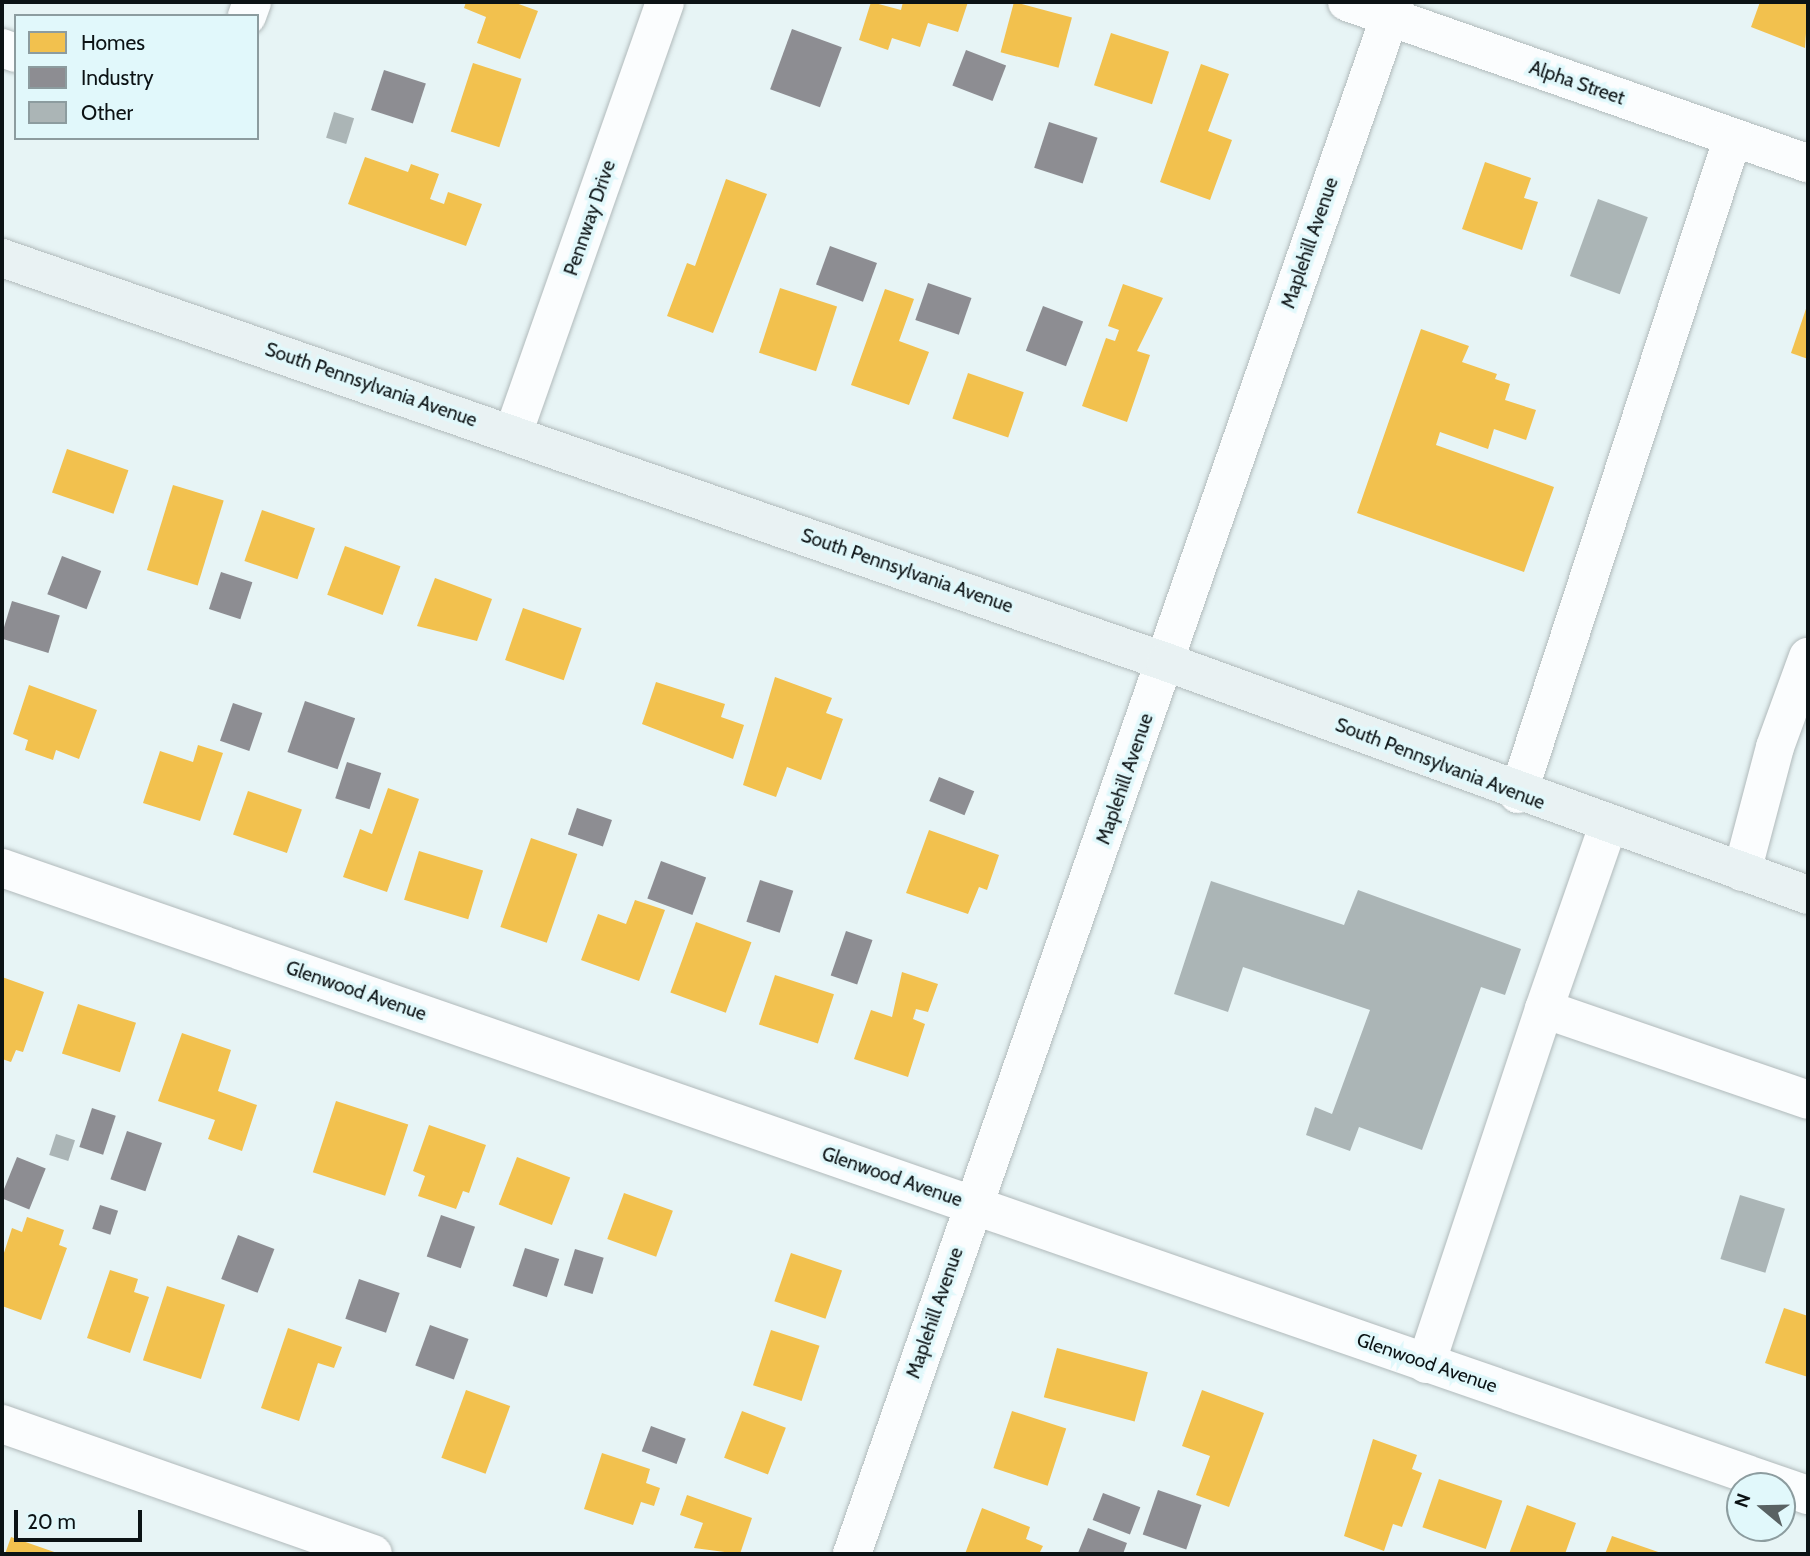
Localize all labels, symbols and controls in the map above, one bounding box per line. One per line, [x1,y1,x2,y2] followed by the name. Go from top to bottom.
[14,14,259,140] legend
[81,30,145,55] text: Homes
[1526,56,1628,110] street label: Alpha Street
[81,65,154,90] text: Industry
[81,100,133,125] text: Other
[560,157,620,279] street label: Pennway Drive
[1277,175,1343,311] street label: Maplehill Avenue
[262,338,480,432] street label: South Pennsylvania Avenue
[798,524,1016,618] street label: South Pennsylvania Avenue
[1092,711,1158,847] street label: Maplehill Avenue
[1332,713,1548,815] street label: South Pennsylvania Avenue
[283,956,429,1026] street label: Glenwood Avenue
[819,1142,965,1212] street label: Glenwood Avenue
[902,1245,968,1381] street label: Maplehill Avenue
[1354,1328,1500,1398] street label: Glenwood Avenue
[1726,1472,1796,1542] north arrow
[1730,1491,1756,1511] text: N
[18,1496,145,1540] scale bar
[27,1509,76,1534] text: 20 m

